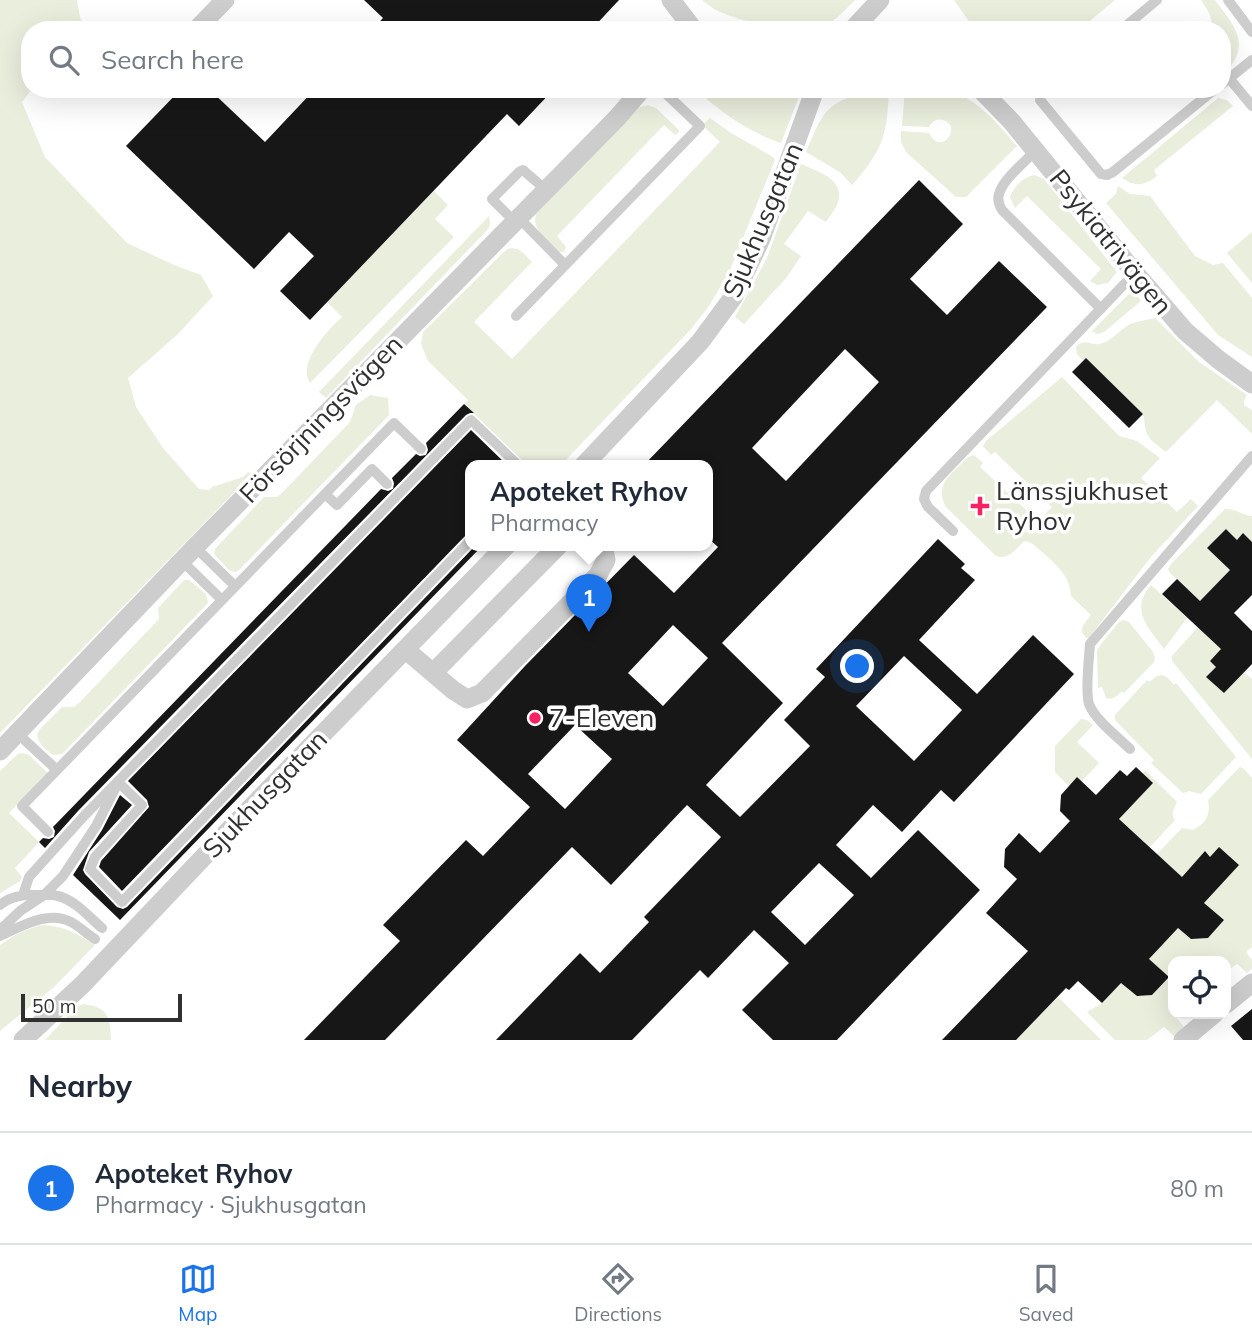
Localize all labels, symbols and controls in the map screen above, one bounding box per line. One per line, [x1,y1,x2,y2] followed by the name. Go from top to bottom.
[21,21,1231,98] search box
[45,41,83,79] icon: search
[101,43,244,76] text: Search here
[715,137,810,302] street label: Sjukhusgatan
[1043,162,1180,321] street label: Psykiatrivägen
[232,328,409,510] street label: Försörjningsvägen
[465,460,713,551] popup
[996,474,1168,537] place label: Länssjukhuset Ryhov
[490,475,688,508] text: Apoteket Ryhov
[970,496,990,516] marker: Länssjukhuset Ryhov
[490,508,599,537] text: Pharmacy
[566,574,612,632] pin: 1
[840,649,874,683] your location
[549,701,654,734] place label: 7-Eleven
[527,710,543,726] marker: 7-Eleven
[195,723,334,865] street label: Sjukhusgatan
[1168,956,1231,1019] map controls
[1168,956,1231,1019] button: locate
[21,991,182,1023] scale bar
[32,994,76,1018] text: 50 m
[28,1067,132,1105] text: Nearby
[95,1157,292,1190] text: Apoteket Ryhov
[44,1174,58,1203] text: 1
[1170,1174,1224,1203] text: 80 m
[95,1190,367,1219] text: Pharmacy · Sjukhusgatan
[178,1260,217,1326] tab: Map
[574,1260,662,1326] tab: Directions
[1019,1260,1074,1326] tab: Saved

